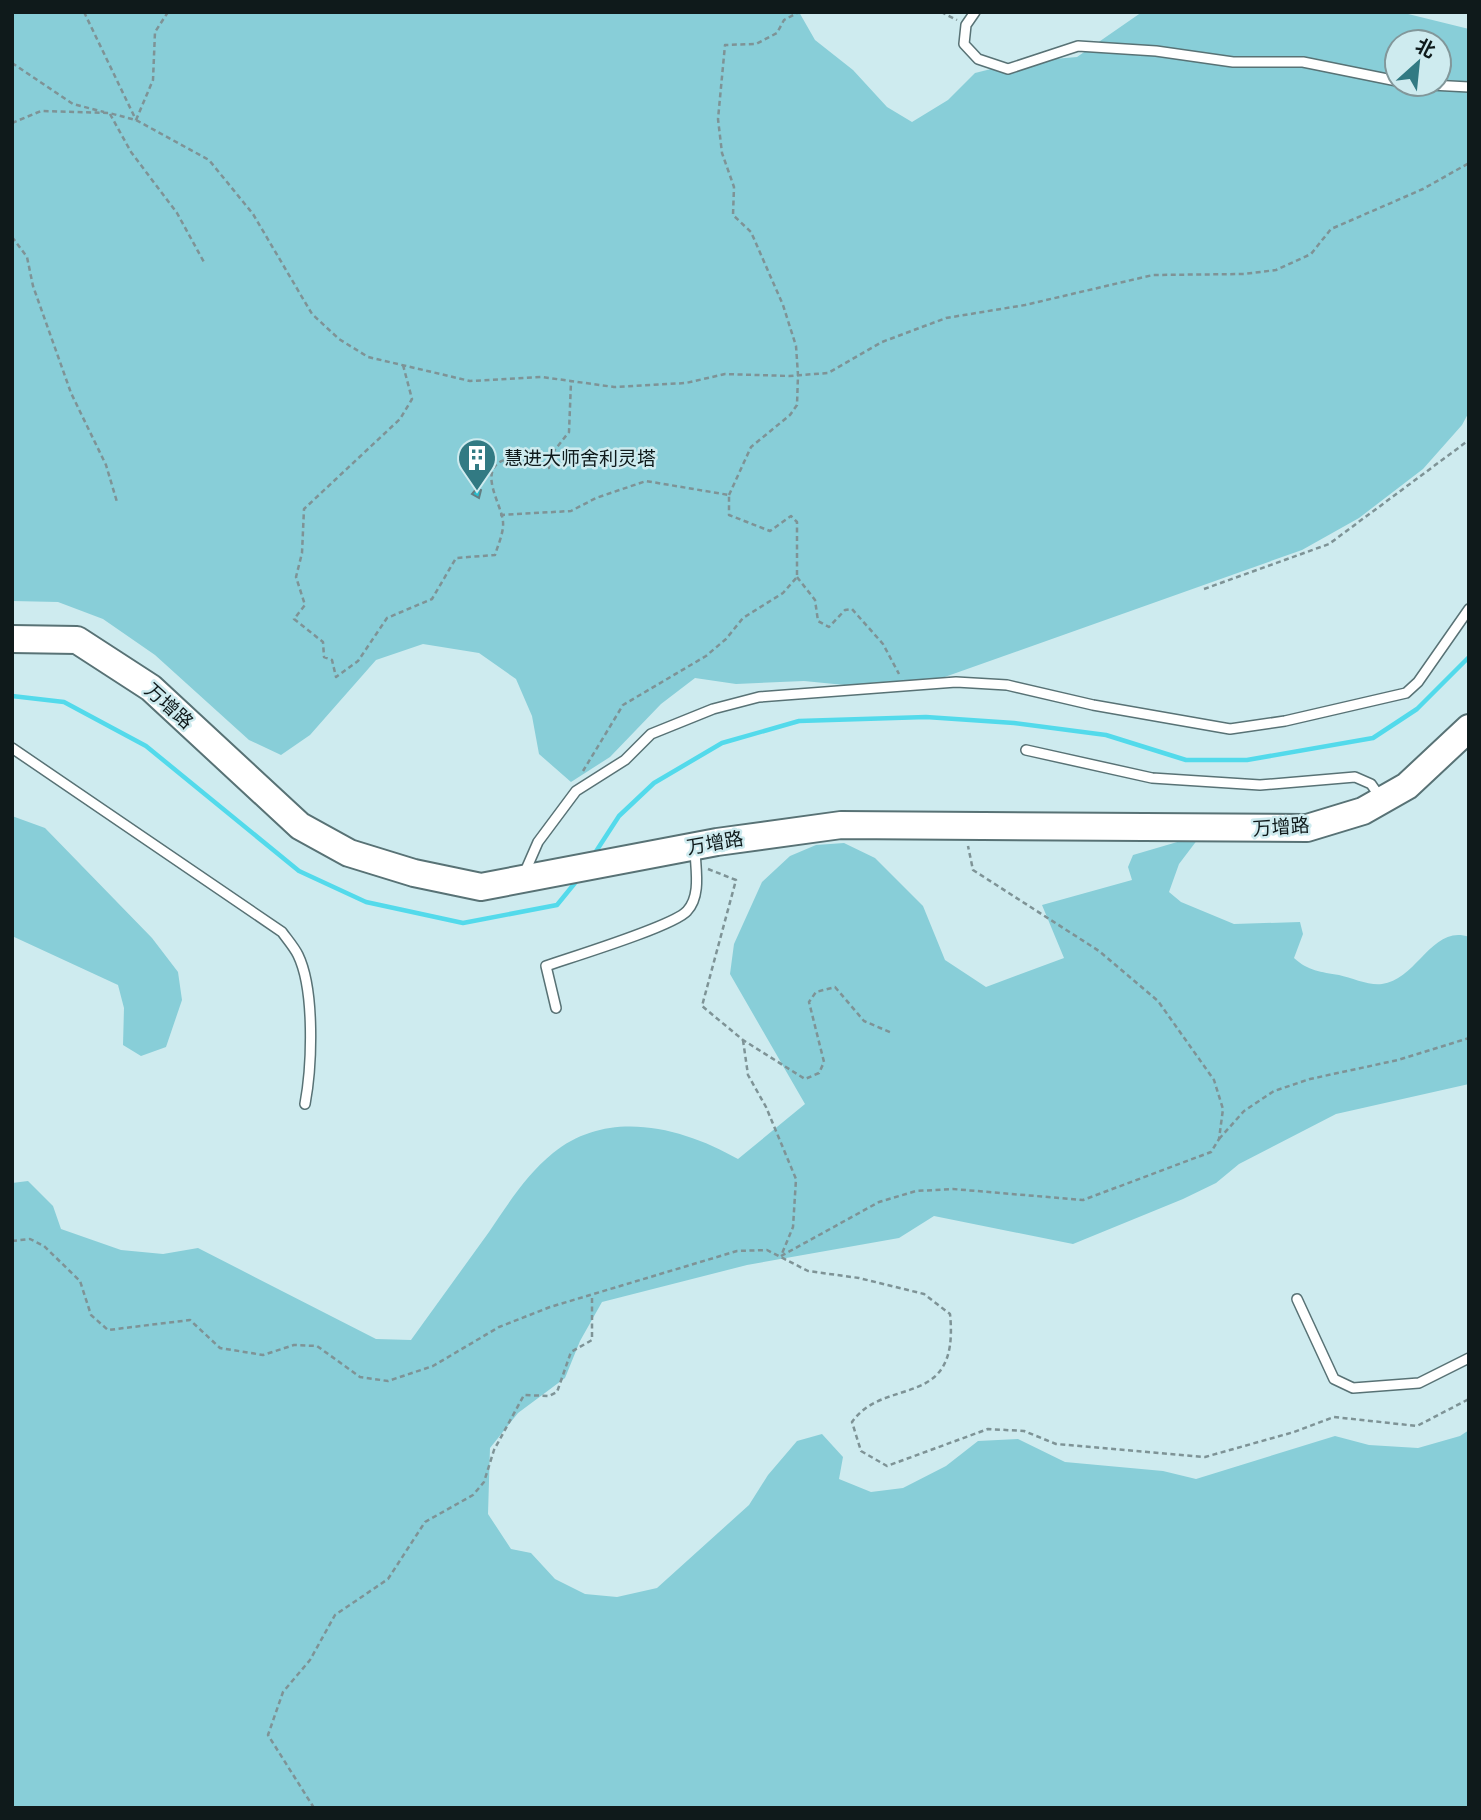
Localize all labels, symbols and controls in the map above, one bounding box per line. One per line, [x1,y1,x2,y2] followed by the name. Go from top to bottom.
[1383,28,1453,98] north arrow
[1412,34,1439,63] text: 北
[456,437,498,492] building icon: 慧进大师舍利灵塔
[504,447,656,470] place label: 慧进大师舍利灵塔
[140,678,198,734] street label: 万增路
[1252,814,1310,840] street label: 万增路
[685,827,745,859] street label: 万增路

